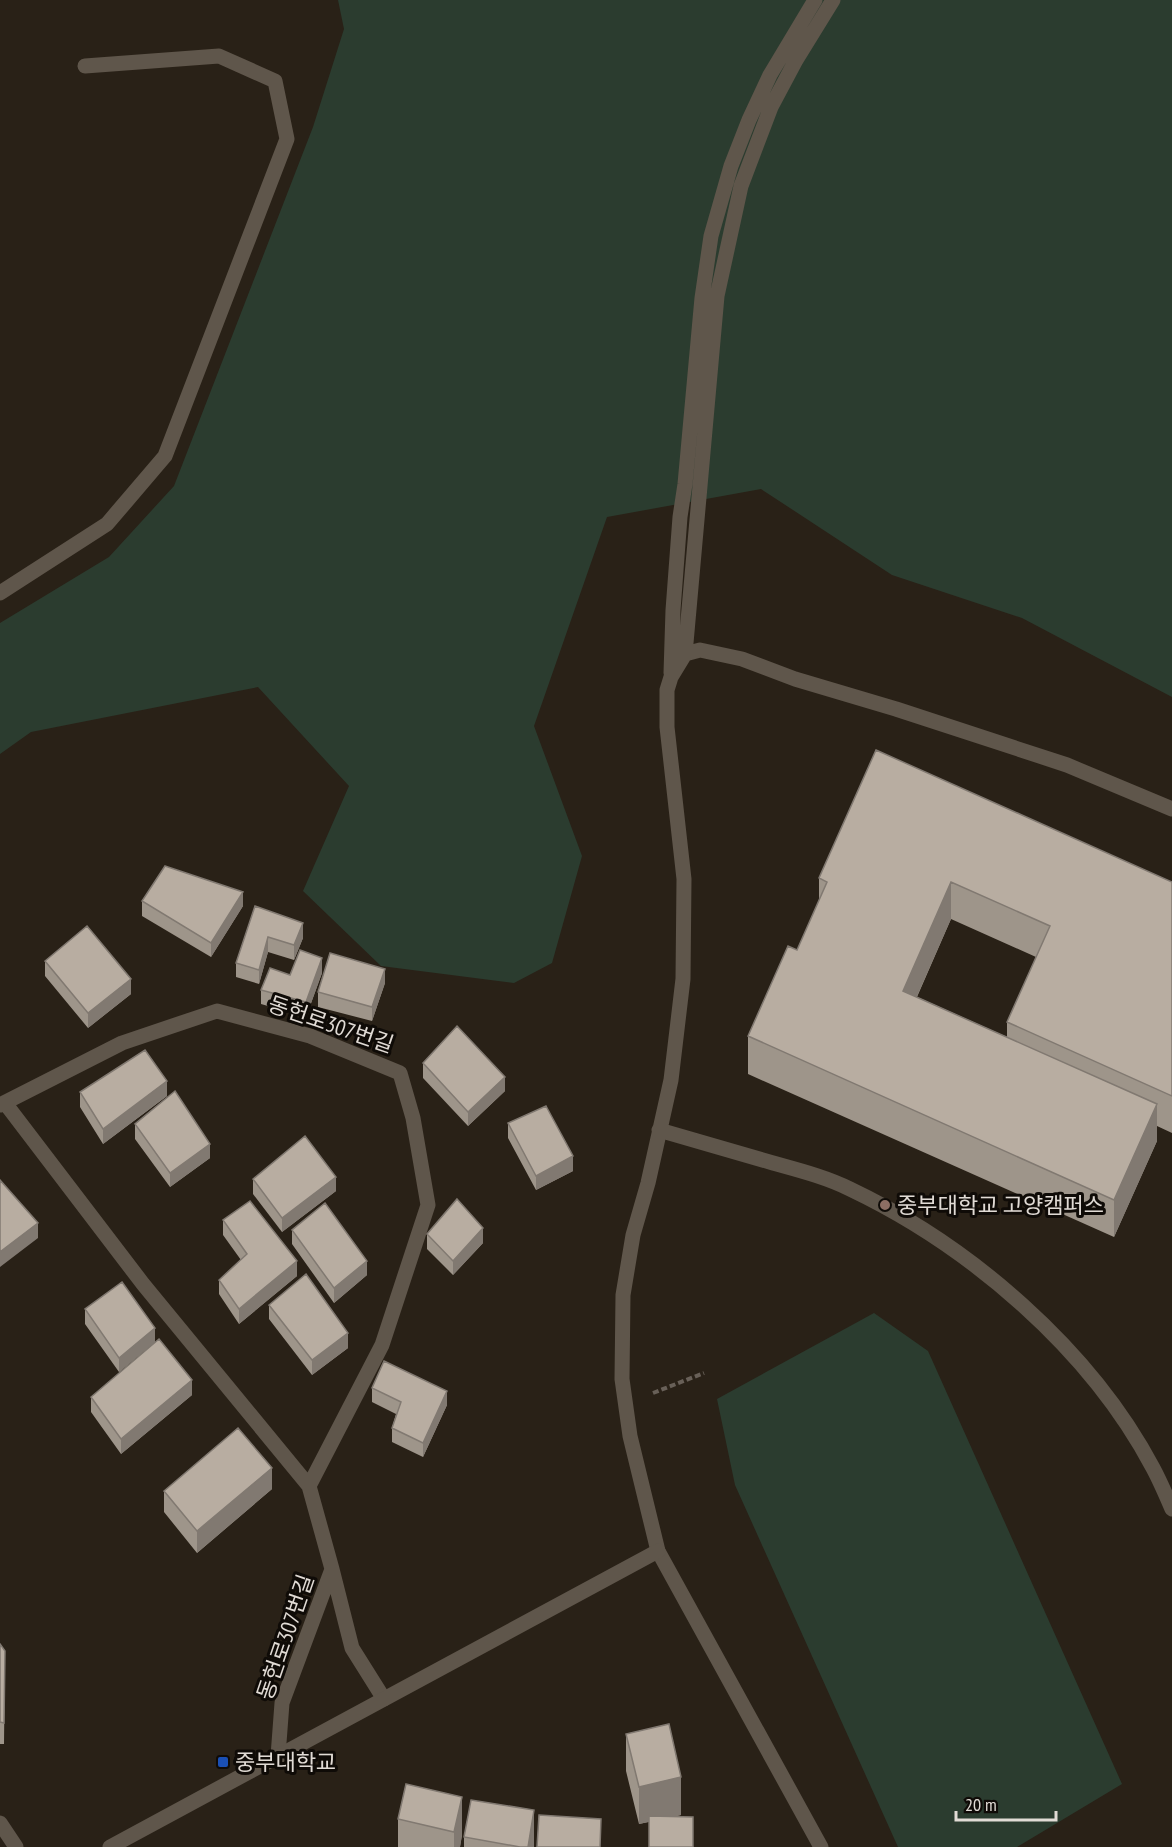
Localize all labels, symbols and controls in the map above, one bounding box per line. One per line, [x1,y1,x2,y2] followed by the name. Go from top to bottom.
[265,989,397,1059] street label: 동헌로307번길
[897,1191,1104,1219] place label: 중부대학교 고양캠퍼스
[878,1198,892,1212] marker: 중부대학교 고양캠퍼스
[250,1571,320,1703] street label: 동헌로307번길
[235,1748,336,1776] place label: 중부대학교
[216,1755,230,1769] marker: 중부대학교
[956,1784,1056,1822] scale bar
[965,1793,997,1816] text: 20 m

